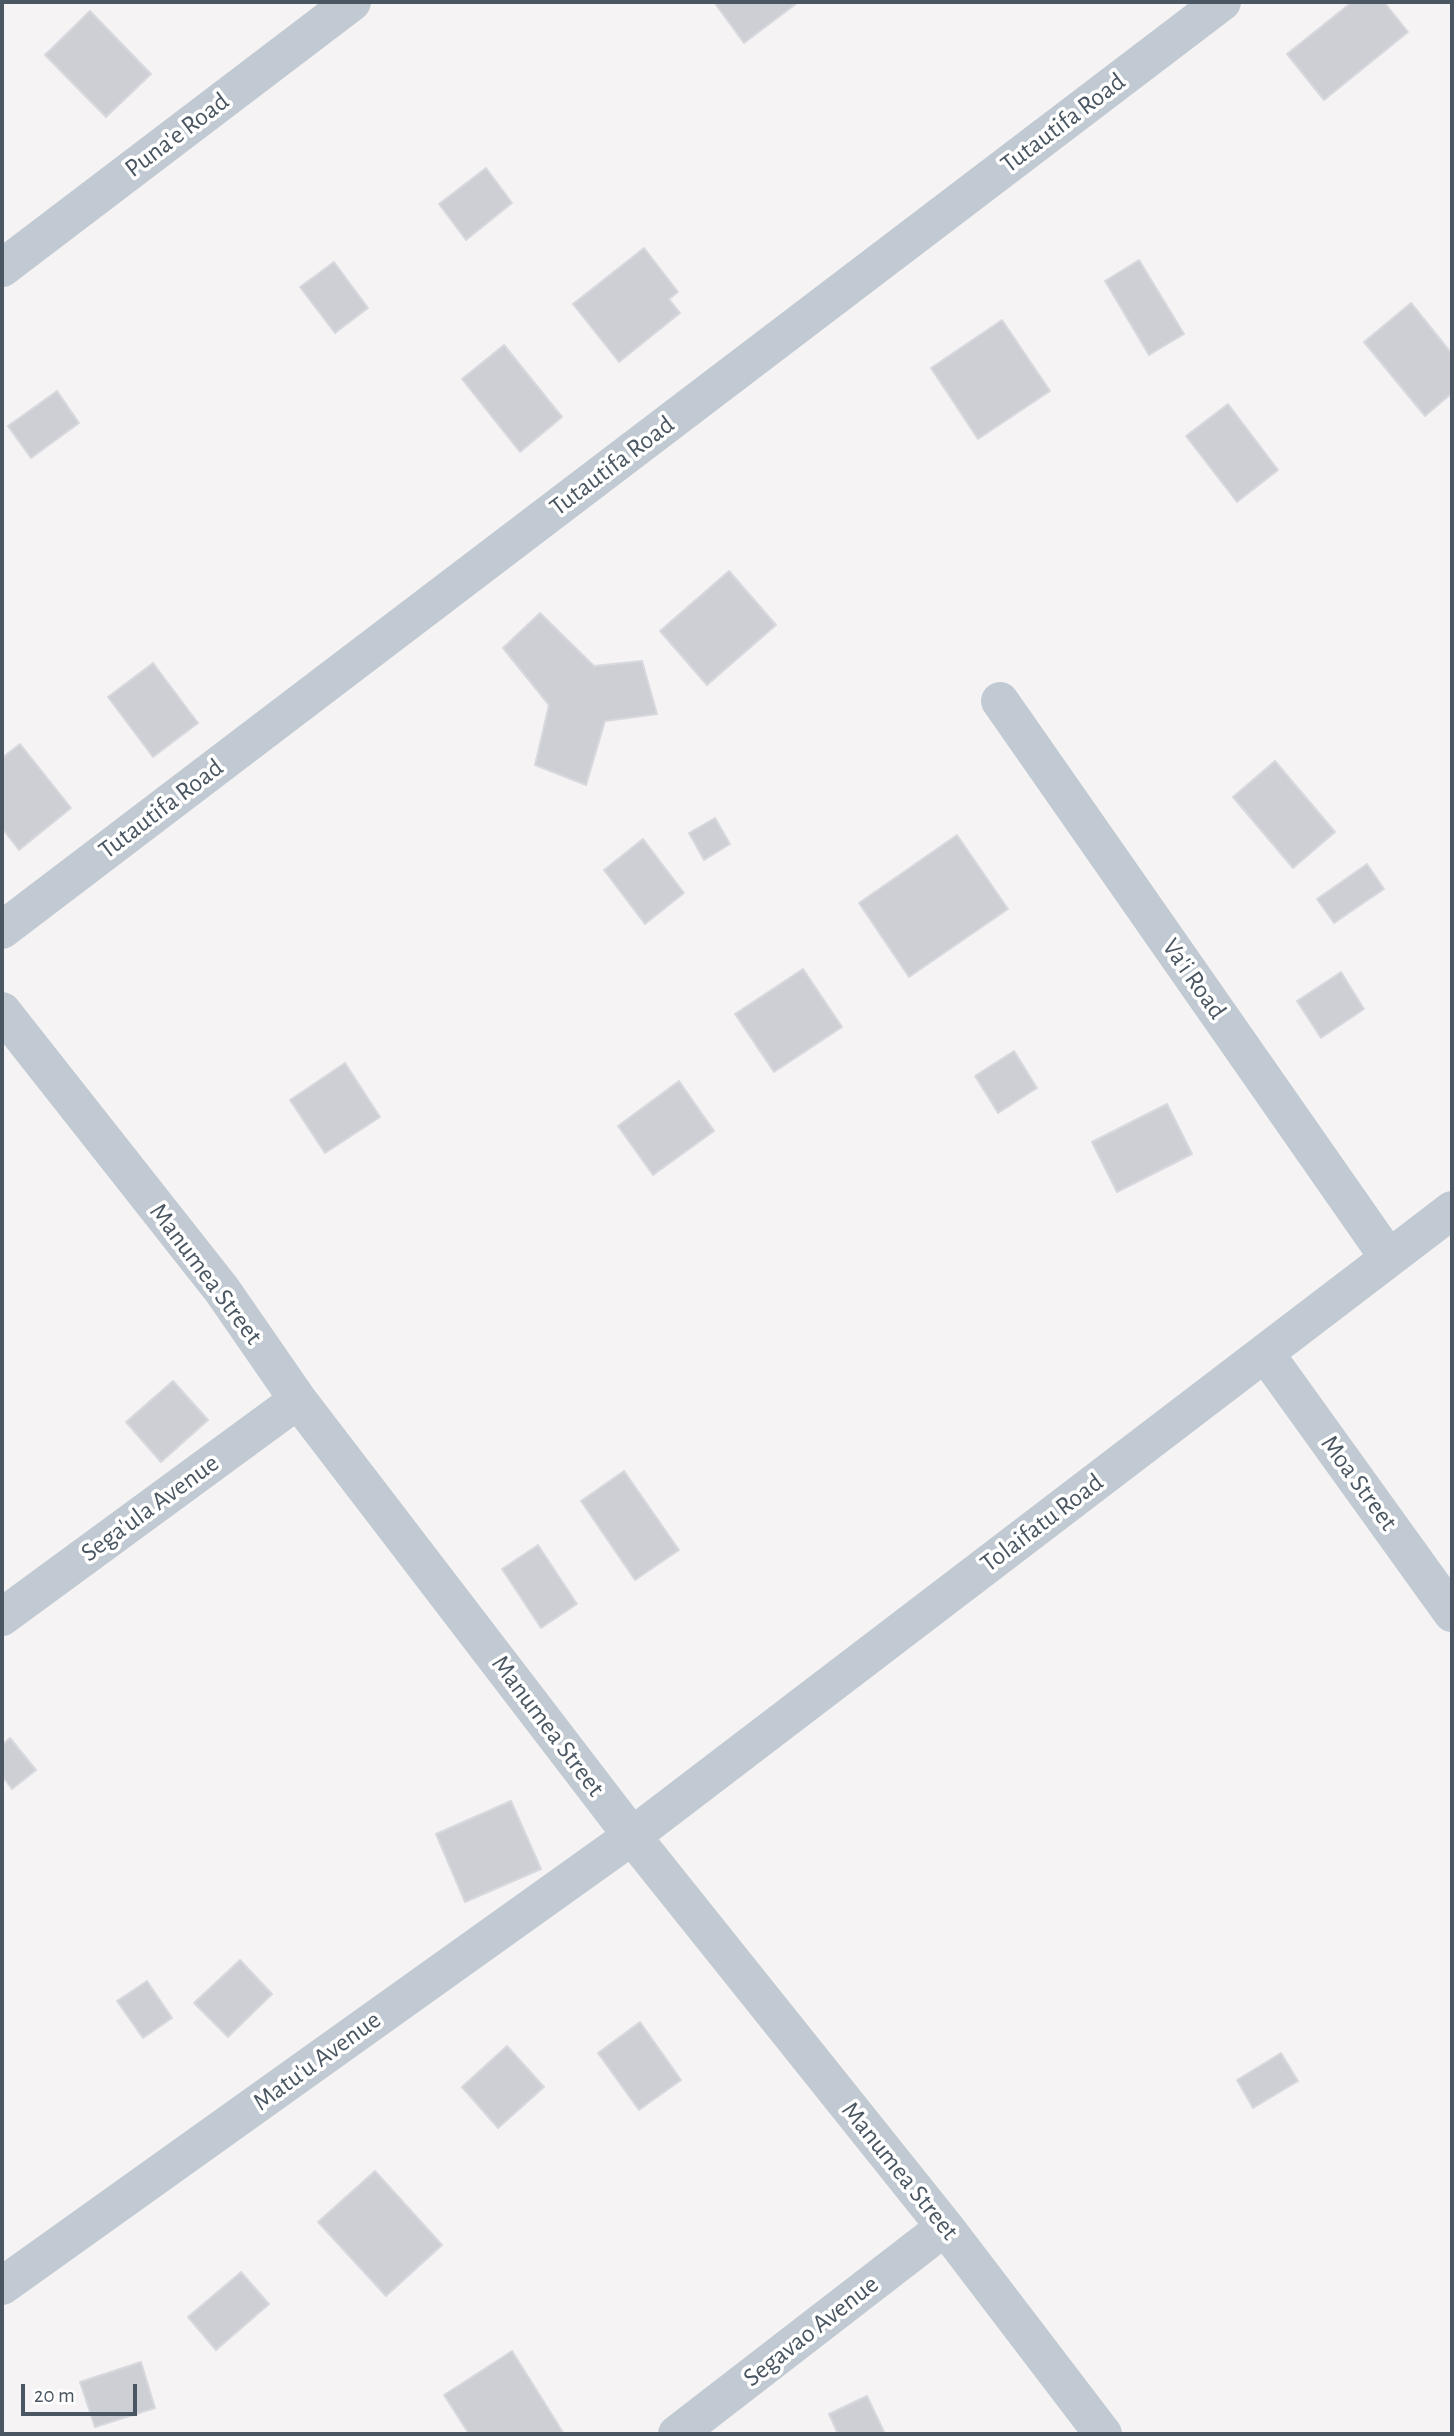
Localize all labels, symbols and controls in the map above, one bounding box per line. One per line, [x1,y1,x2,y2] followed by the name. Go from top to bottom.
[995,66,1131,180] street label: Tutautifa Road
[119,86,235,184] street label: Puna'e Road
[544,409,680,523] street label: Tutautifa Road
[93,752,229,866] street label: Tutautifa Road
[1155,933,1233,1025] street label: Va'i Road
[143,1197,269,1351] street label: Manumea Street
[1314,1429,1404,1537] street label: Moa Street
[75,1448,225,1568] street label: Sega'ula Avenue
[974,1467,1110,1579] street label: Tolaifatu Road
[485,1649,611,1803] street label: Manumea Street
[247,2004,387,2118] street label: Matu'u Avenue
[835,2096,965,2246] street label: Manumea Street
[737,2269,885,2393] street label: Segavao Avenue
[24,2370,140,2414] scale bar
[34,2385,75,2406] text: 20 m

